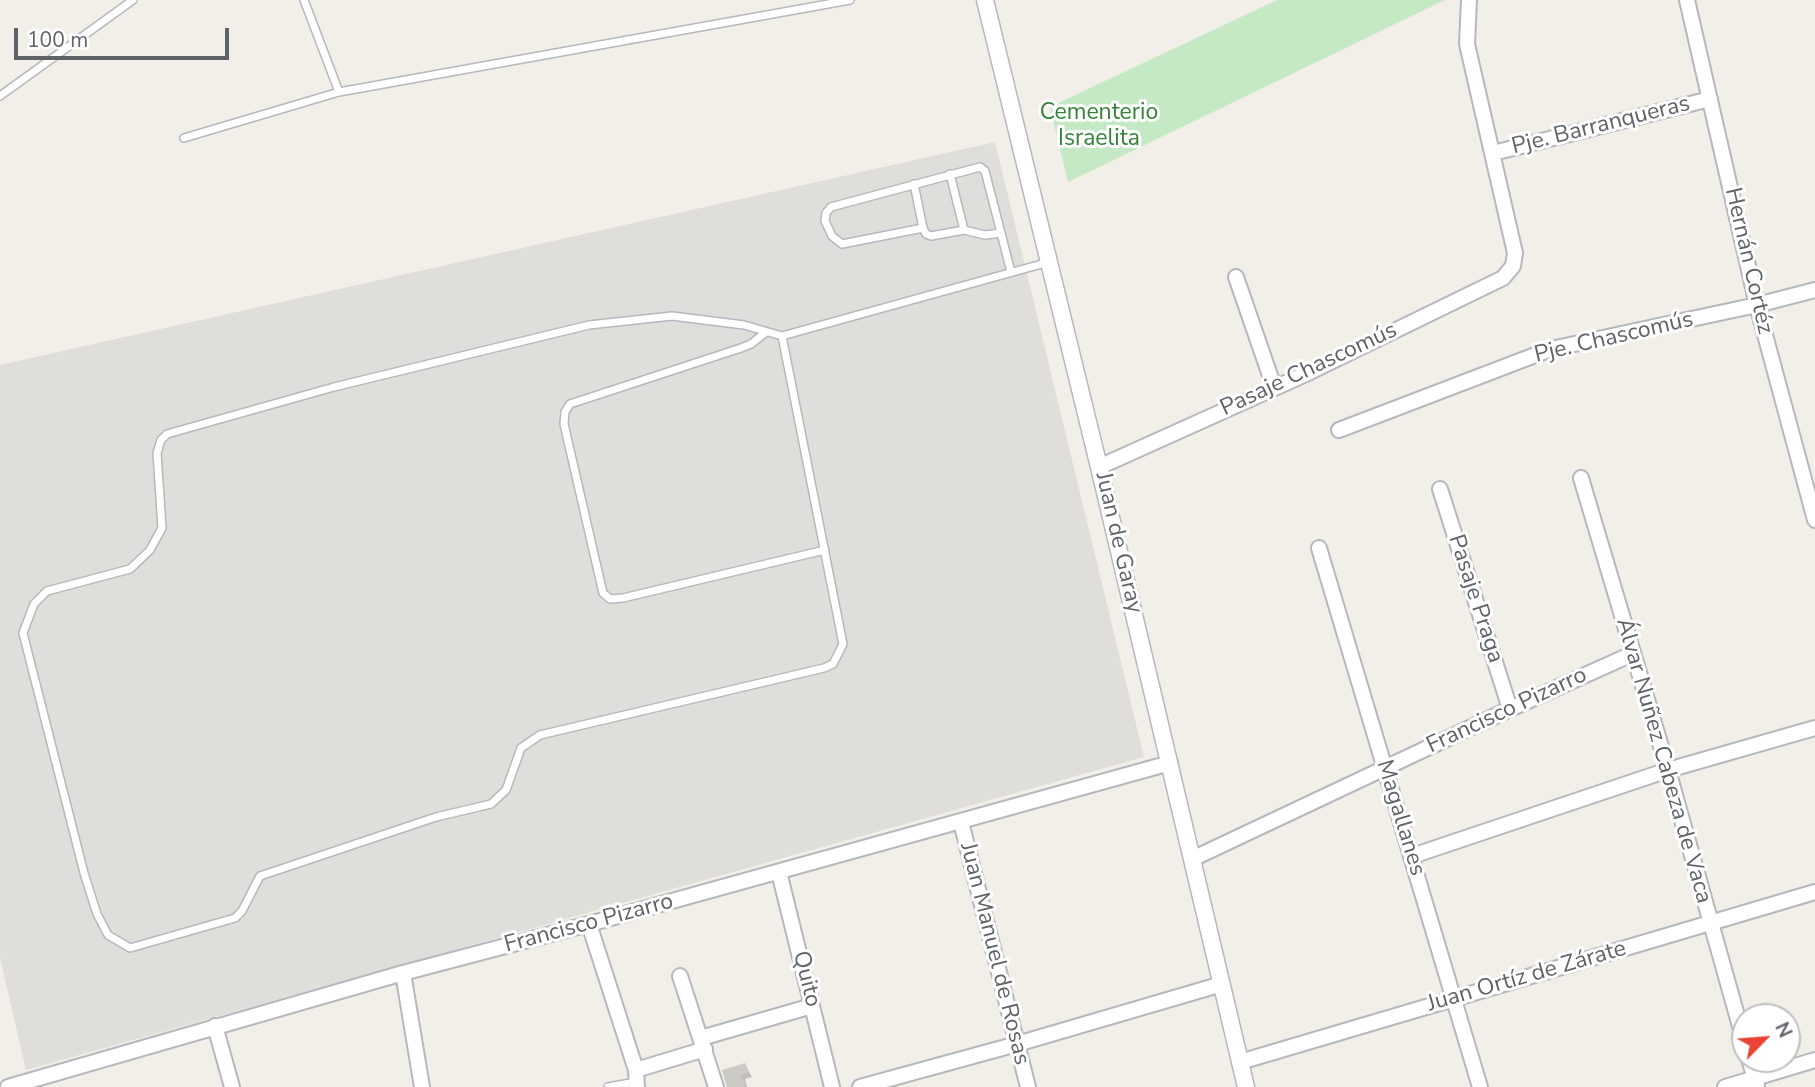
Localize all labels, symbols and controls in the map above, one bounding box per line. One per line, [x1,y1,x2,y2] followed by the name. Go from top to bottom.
[18,14,233,58] scale bar
[27,26,88,54] text: 100 m
[1509,91,1693,161] street label: Pje. Barranqueras
[1040,99,1158,153] park label: Cementerio Israelita
[1718,185,1778,337] street label: Hernán Cortéz
[1532,306,1696,370] street label: Pje. Chascomús
[1216,317,1402,423] street label: Pasaje Chascomús
[1088,470,1148,616] street label: Juan de Garay
[1441,531,1509,667] street label: Pasaje Praga
[1609,615,1717,907] street label: Álvar Nuñez Cabeza de Vaca
[1422,662,1592,760] street label: Francisco Pizarro
[1369,757,1431,879] street label: Magallanes
[953,840,1035,1068] street label: Juan Manuel de Rosas
[502,888,676,960] street label: Francisco Pizarro
[1424,935,1630,1019] street label: Juan Ortíz de Zárate
[786,948,826,1010] street label: Quito
[1731,1003,1801,1073] north arrow
[1768,1018,1798,1042] text: N

